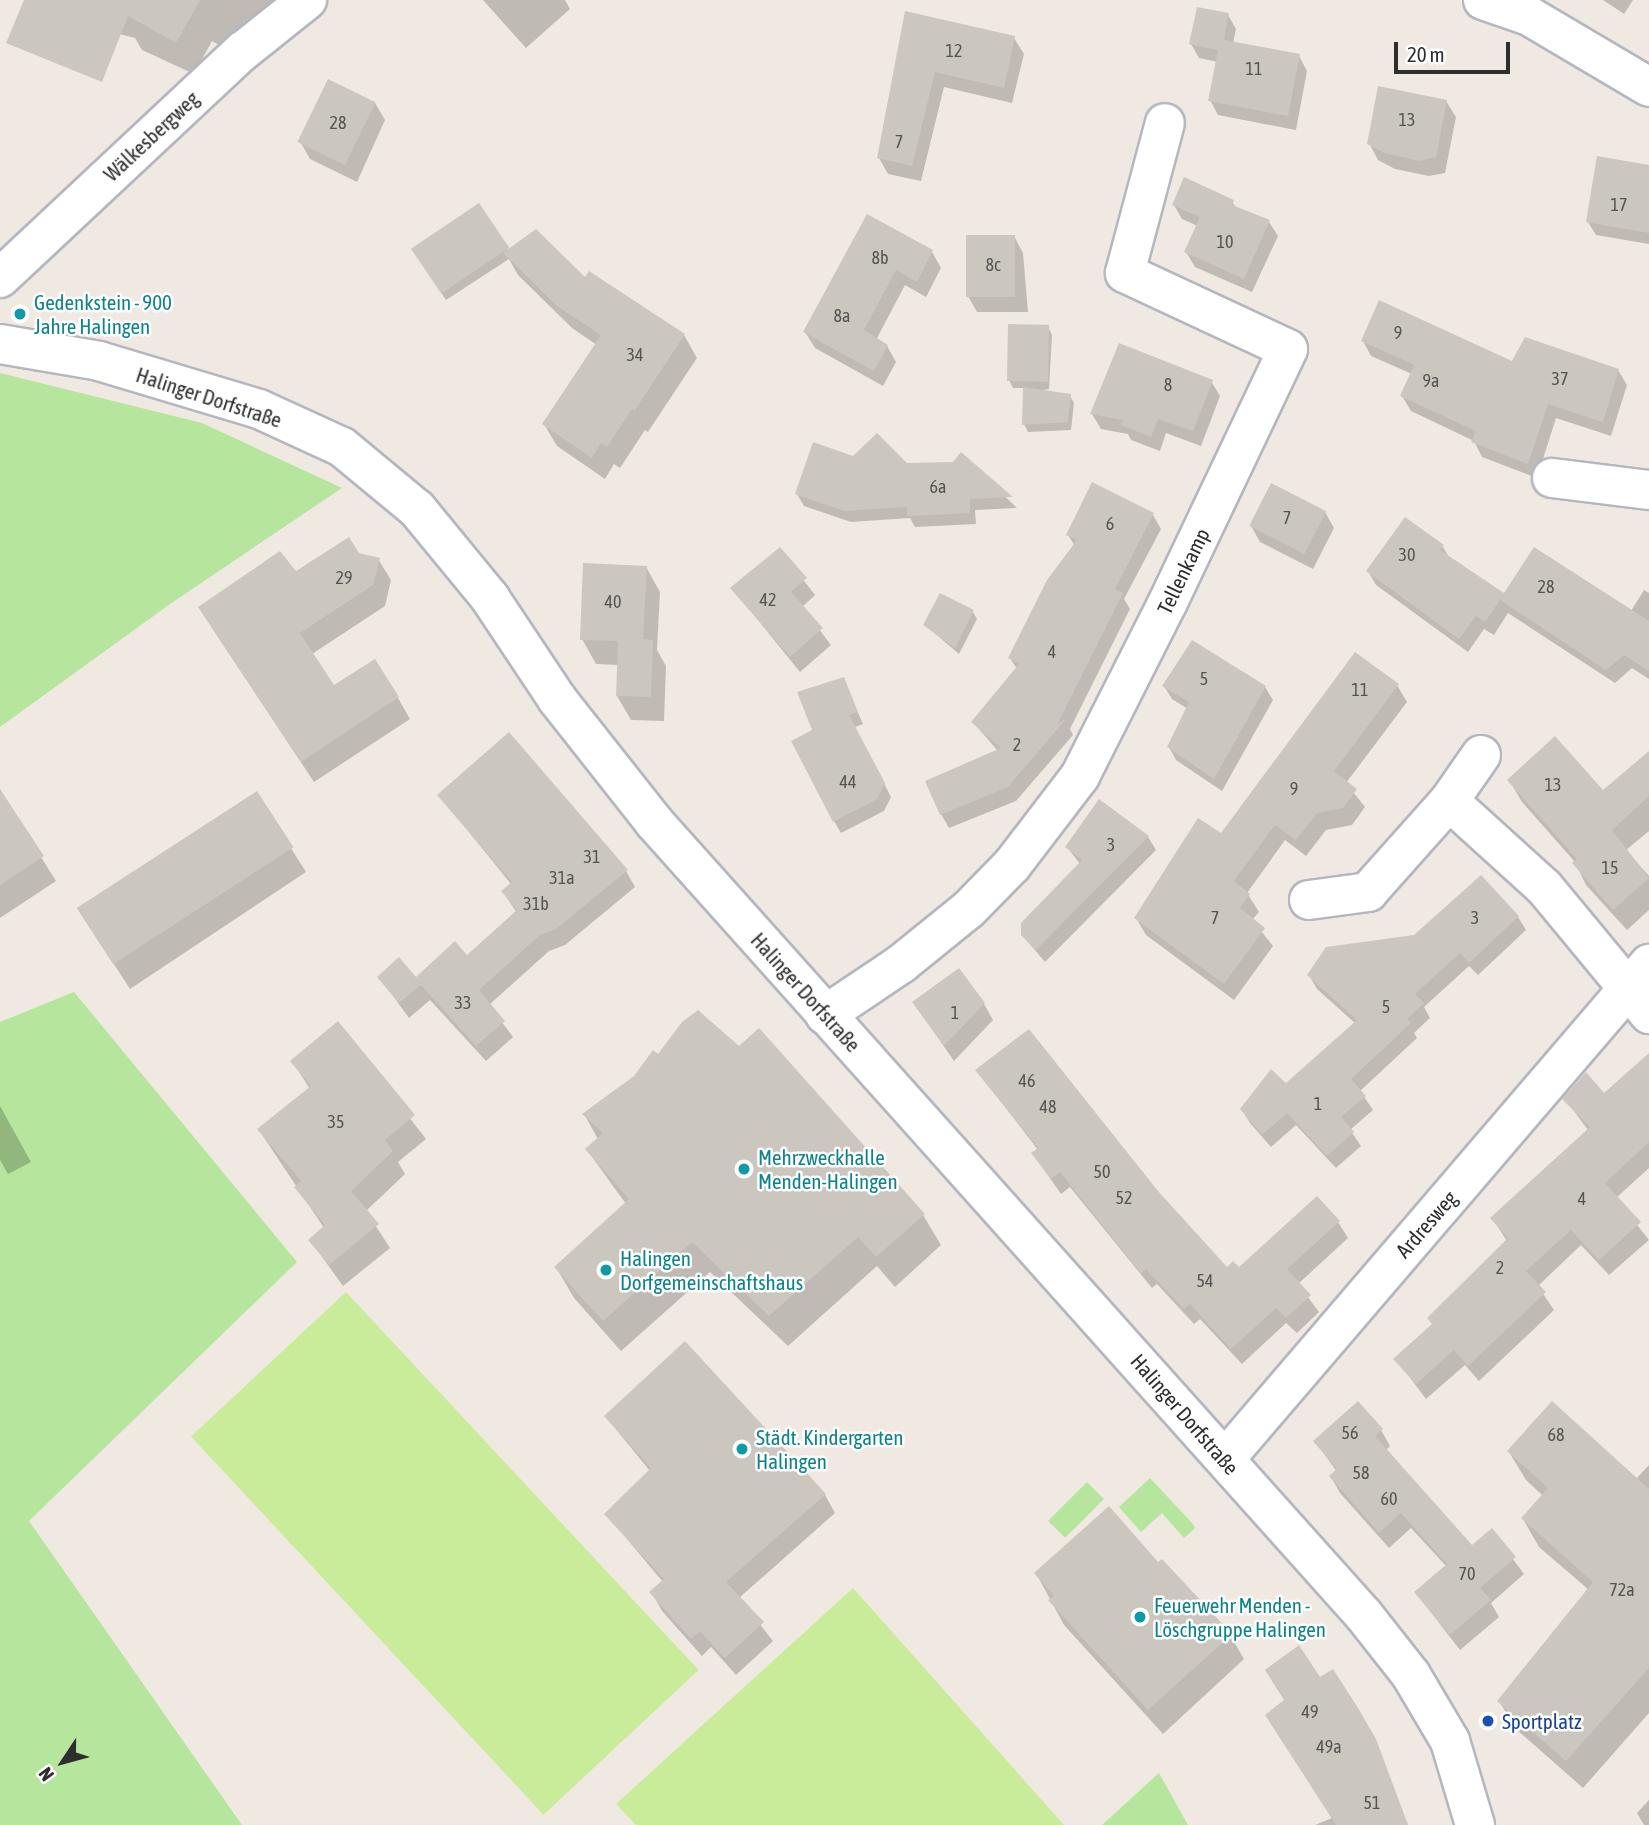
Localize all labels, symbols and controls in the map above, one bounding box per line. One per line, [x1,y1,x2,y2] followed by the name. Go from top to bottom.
[1397,28,1512,72] scale bar
[946,40,962,62] house number: 12
[1407,42,1445,66] text: 20 m
[1246,58,1262,80] house number: 11
[98,86,204,186] street label: Wälkesbergweg
[1399,109,1415,131] house number: 13
[330,112,346,134] house number: 28
[895,131,903,153] house number: 7
[1611,194,1627,216] house number: 17
[1217,231,1233,253] house number: 10
[872,247,888,269] house number: 8b
[985,254,1001,276] house number: 8c
[34,289,172,339] place label: Gedenkstein - 900 Jahre Halingen
[834,305,850,327] house number: 8a
[12,306,28,322] marker: Gedenkstein - 900 Jahre Halingen
[1394,322,1402,344] house number: 9
[627,344,643,366] house number: 34
[133,362,285,432] street label: Halinger Dorfstraße
[1552,368,1568,390] house number: 37
[1423,370,1439,392] house number: 9a
[1164,374,1172,396] house number: 8
[930,476,946,498] house number: 6a
[1283,507,1291,529] house number: 7
[1106,513,1114,535] house number: 6
[1151,524,1215,618] street label: Tellenkamp
[1399,544,1415,566] house number: 30
[336,567,352,589] house number: 29
[1538,576,1554,598] house number: 28
[760,589,776,611] house number: 42
[605,591,621,613] house number: 40
[1048,641,1056,663] house number: 4
[1200,668,1208,690] house number: 5
[1352,679,1368,701] house number: 11
[1013,734,1021,756] house number: 2
[840,771,856,793] house number: 44
[1545,774,1561,796] house number: 13
[1290,778,1298,800] house number: 9
[1107,834,1115,856] house number: 3
[584,846,600,868] house number: 31
[1602,857,1618,879] house number: 15
[549,867,575,889] house number: 31a
[523,893,549,915] house number: 31b
[1211,907,1219,929] house number: 7
[1471,907,1479,929] house number: 3
[746,927,866,1057] street label: Halinger Dorfstraße
[455,992,471,1014] house number: 33
[1382,996,1390,1018] house number: 5
[951,1002,959,1024] house number: 1
[1019,1070,1035,1092] house number: 46
[1314,1093,1322,1115] house number: 1
[1040,1096,1056,1118] house number: 48
[328,1111,344,1133] house number: 35
[758,1144,898,1194] place label: Mehrzweckhalle Menden-Halingen
[736,1161,752,1177] marker: Mehrzweckhalle Menden-Halingen
[1094,1161,1110,1183] house number: 50
[1390,1185,1462,1263] street label: Ardresweg
[1116,1187,1132,1209] house number: 52
[1578,1188,1586,1210] house number: 4
[620,1245,803,1295] place label: Halingen Dorfgemeinschaftshaus
[1496,1257,1504,1279] house number: 2
[598,1262,614,1278] marker: Halingen Dorfgemeinschaftshaus
[1197,1270,1213,1292] house number: 54
[1126,1349,1244,1479] street label: Halinger Dorfstraße
[1342,1422,1358,1444] house number: 56
[756,1424,904,1474] place label: Städt. Kindergarten Halingen
[1548,1424,1564,1446] house number: 68
[734,1441,750,1457] marker: Städt. Kindergarten Halingen
[1353,1462,1369,1484] house number: 58
[1381,1488,1397,1510] house number: 60
[1459,1563,1475,1585] house number: 70
[1609,1579,1635,1601] house number: 72a
[1154,1592,1326,1642] place label: Feuerwehr Menden - Löschgruppe Halingen
[1132,1609,1148,1625] marker: Feuerwehr Menden - Löschgruppe Halingen
[1302,1701,1318,1723] house number: 49
[1502,1708,1582,1734] place label: Sportplatz
[1480,1713,1496,1729] marker: Sportplatz
[28,1727,98,1797] north arrow
[1316,1736,1342,1758] house number: 49a
[34,1763,58,1785] text: N
[1364,1792,1380,1814] house number: 51

